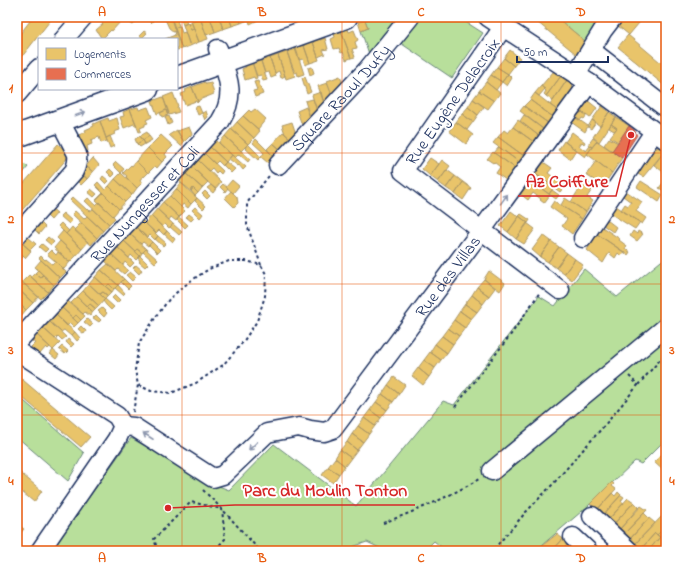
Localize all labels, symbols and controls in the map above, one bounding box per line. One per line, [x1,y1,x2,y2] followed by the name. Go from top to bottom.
[98,3,106,22] text: A
[257,3,267,22] text: B
[417,3,425,22] text: C
[575,3,586,22] text: D
[400,33,508,172] street label: Rue Eugène Delacroix
[38,38,178,90] legend
[517,38,608,64] scale bar
[286,39,398,158] street label: Square Raoul Dufy
[523,44,547,62] text: 50 m
[74,46,126,65] text: Logements
[74,66,131,84] text: Commerces
[9,79,14,98] text: 1
[670,79,675,98] text: 1
[74,109,86,117] one-way arrow
[85,141,206,269] street label: Rue Nungesser et Coli
[518,166,616,196] callout: Az Coiffure
[526,170,609,196] text: Az Coiffure
[500,194,508,205] one-way arrow
[7,210,15,229] text: 2
[668,210,676,229] text: 2
[410,231,488,323] street label: Rue des Villas
[7,341,14,360] text: 3
[668,341,675,360] text: 3
[143,432,154,440] one-way arrow
[248,441,258,451] one-way arrow
[7,472,14,491] text: 4
[668,472,675,491] text: 4
[235,475,415,505] callout: Parc du Moulin Tonton
[243,479,407,505] text: Parc du Moulin Tonton
[98,549,106,568] text: A
[257,549,267,568] text: B
[417,549,425,568] text: C
[575,549,586,568] text: D

